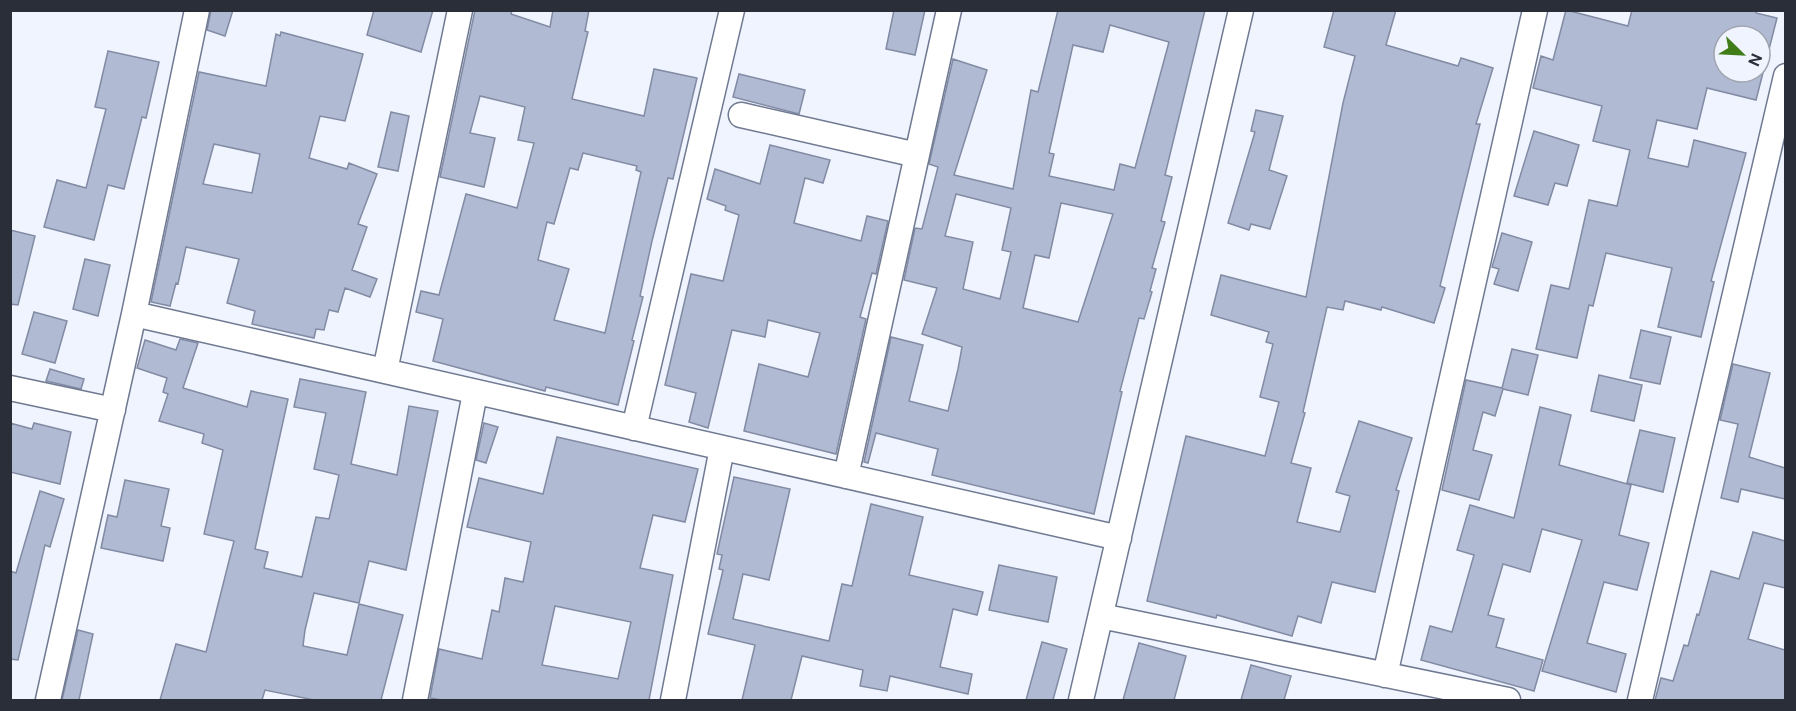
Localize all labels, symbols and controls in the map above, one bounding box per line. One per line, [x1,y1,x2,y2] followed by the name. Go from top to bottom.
[1712,24,1772,84] north arrow
[1743,50,1767,69] text: N

